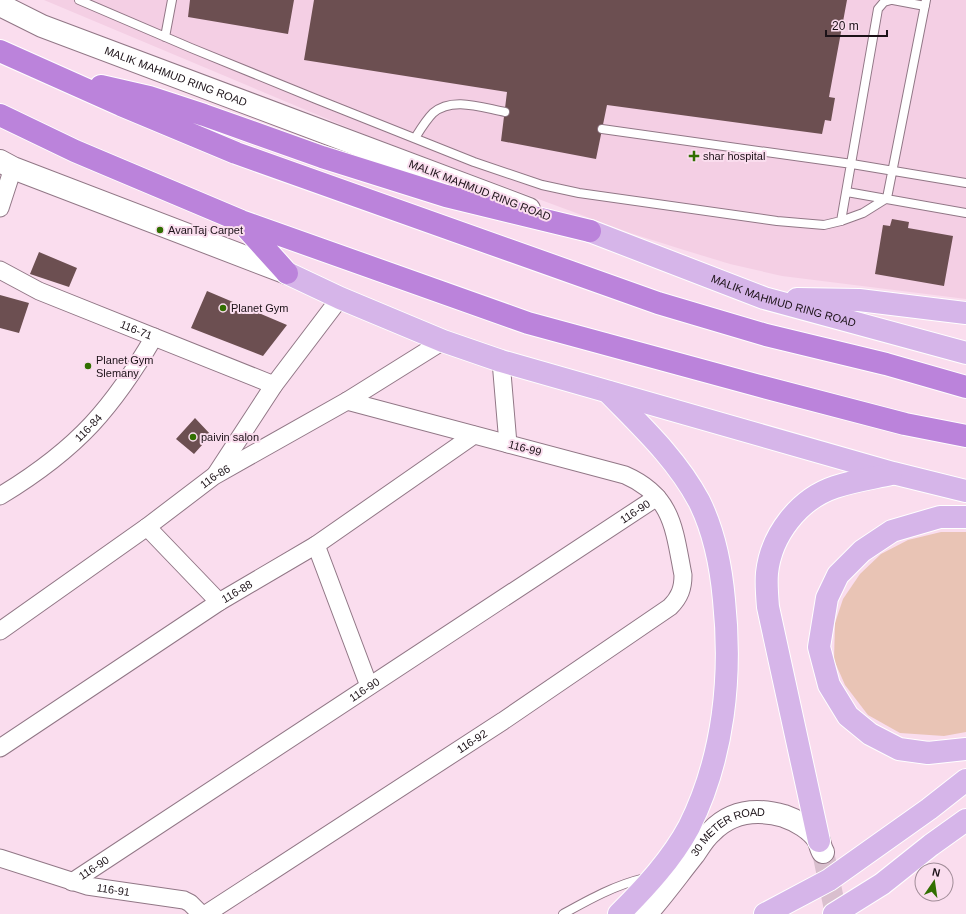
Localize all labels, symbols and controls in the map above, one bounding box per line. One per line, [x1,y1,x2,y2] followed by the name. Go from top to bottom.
[826,12,887,38] scale bar
[832,19,859,33] text: 20 m
[103,44,249,109] street label: MALIK MAHMUD RING ROAD
[688,150,700,162] marker: shar hospital
[703,150,765,162] place label: shar hospital
[407,157,553,223] street label: MALIK MAHMUD RING ROAD
[168,224,243,236] place label: AvanTaj Carpet
[155,225,165,235] marker: AvanTaj Carpet
[710,272,857,329] street label: MALIK MAHMUD RING ROAD
[231,302,288,314] place label: Planet Gym
[218,303,228,313] marker: Planet Gym
[118,318,154,342] street label: 116-71
[96,354,153,379] place label: Planet Gym Slemany
[83,361,93,371] marker: Planet Gym Slemany
[72,411,104,444] street label: 116-84
[201,431,259,443] place label: paivin salon
[188,432,198,442] marker: paivin salon
[507,438,543,458] street label: 116-99
[198,462,232,490] street label: 116-86
[618,497,652,526] street label: 116-90
[219,578,254,605] street label: 116-88
[347,675,382,704] street label: 116-90
[454,727,489,755] street label: 116-92
[688,806,765,858] street label: 30 METER ROAD
[76,853,111,882] street label: 116-90
[914,862,954,902] north arrow
[931,866,942,879] text: N
[96,881,131,898] street label: 116-91

